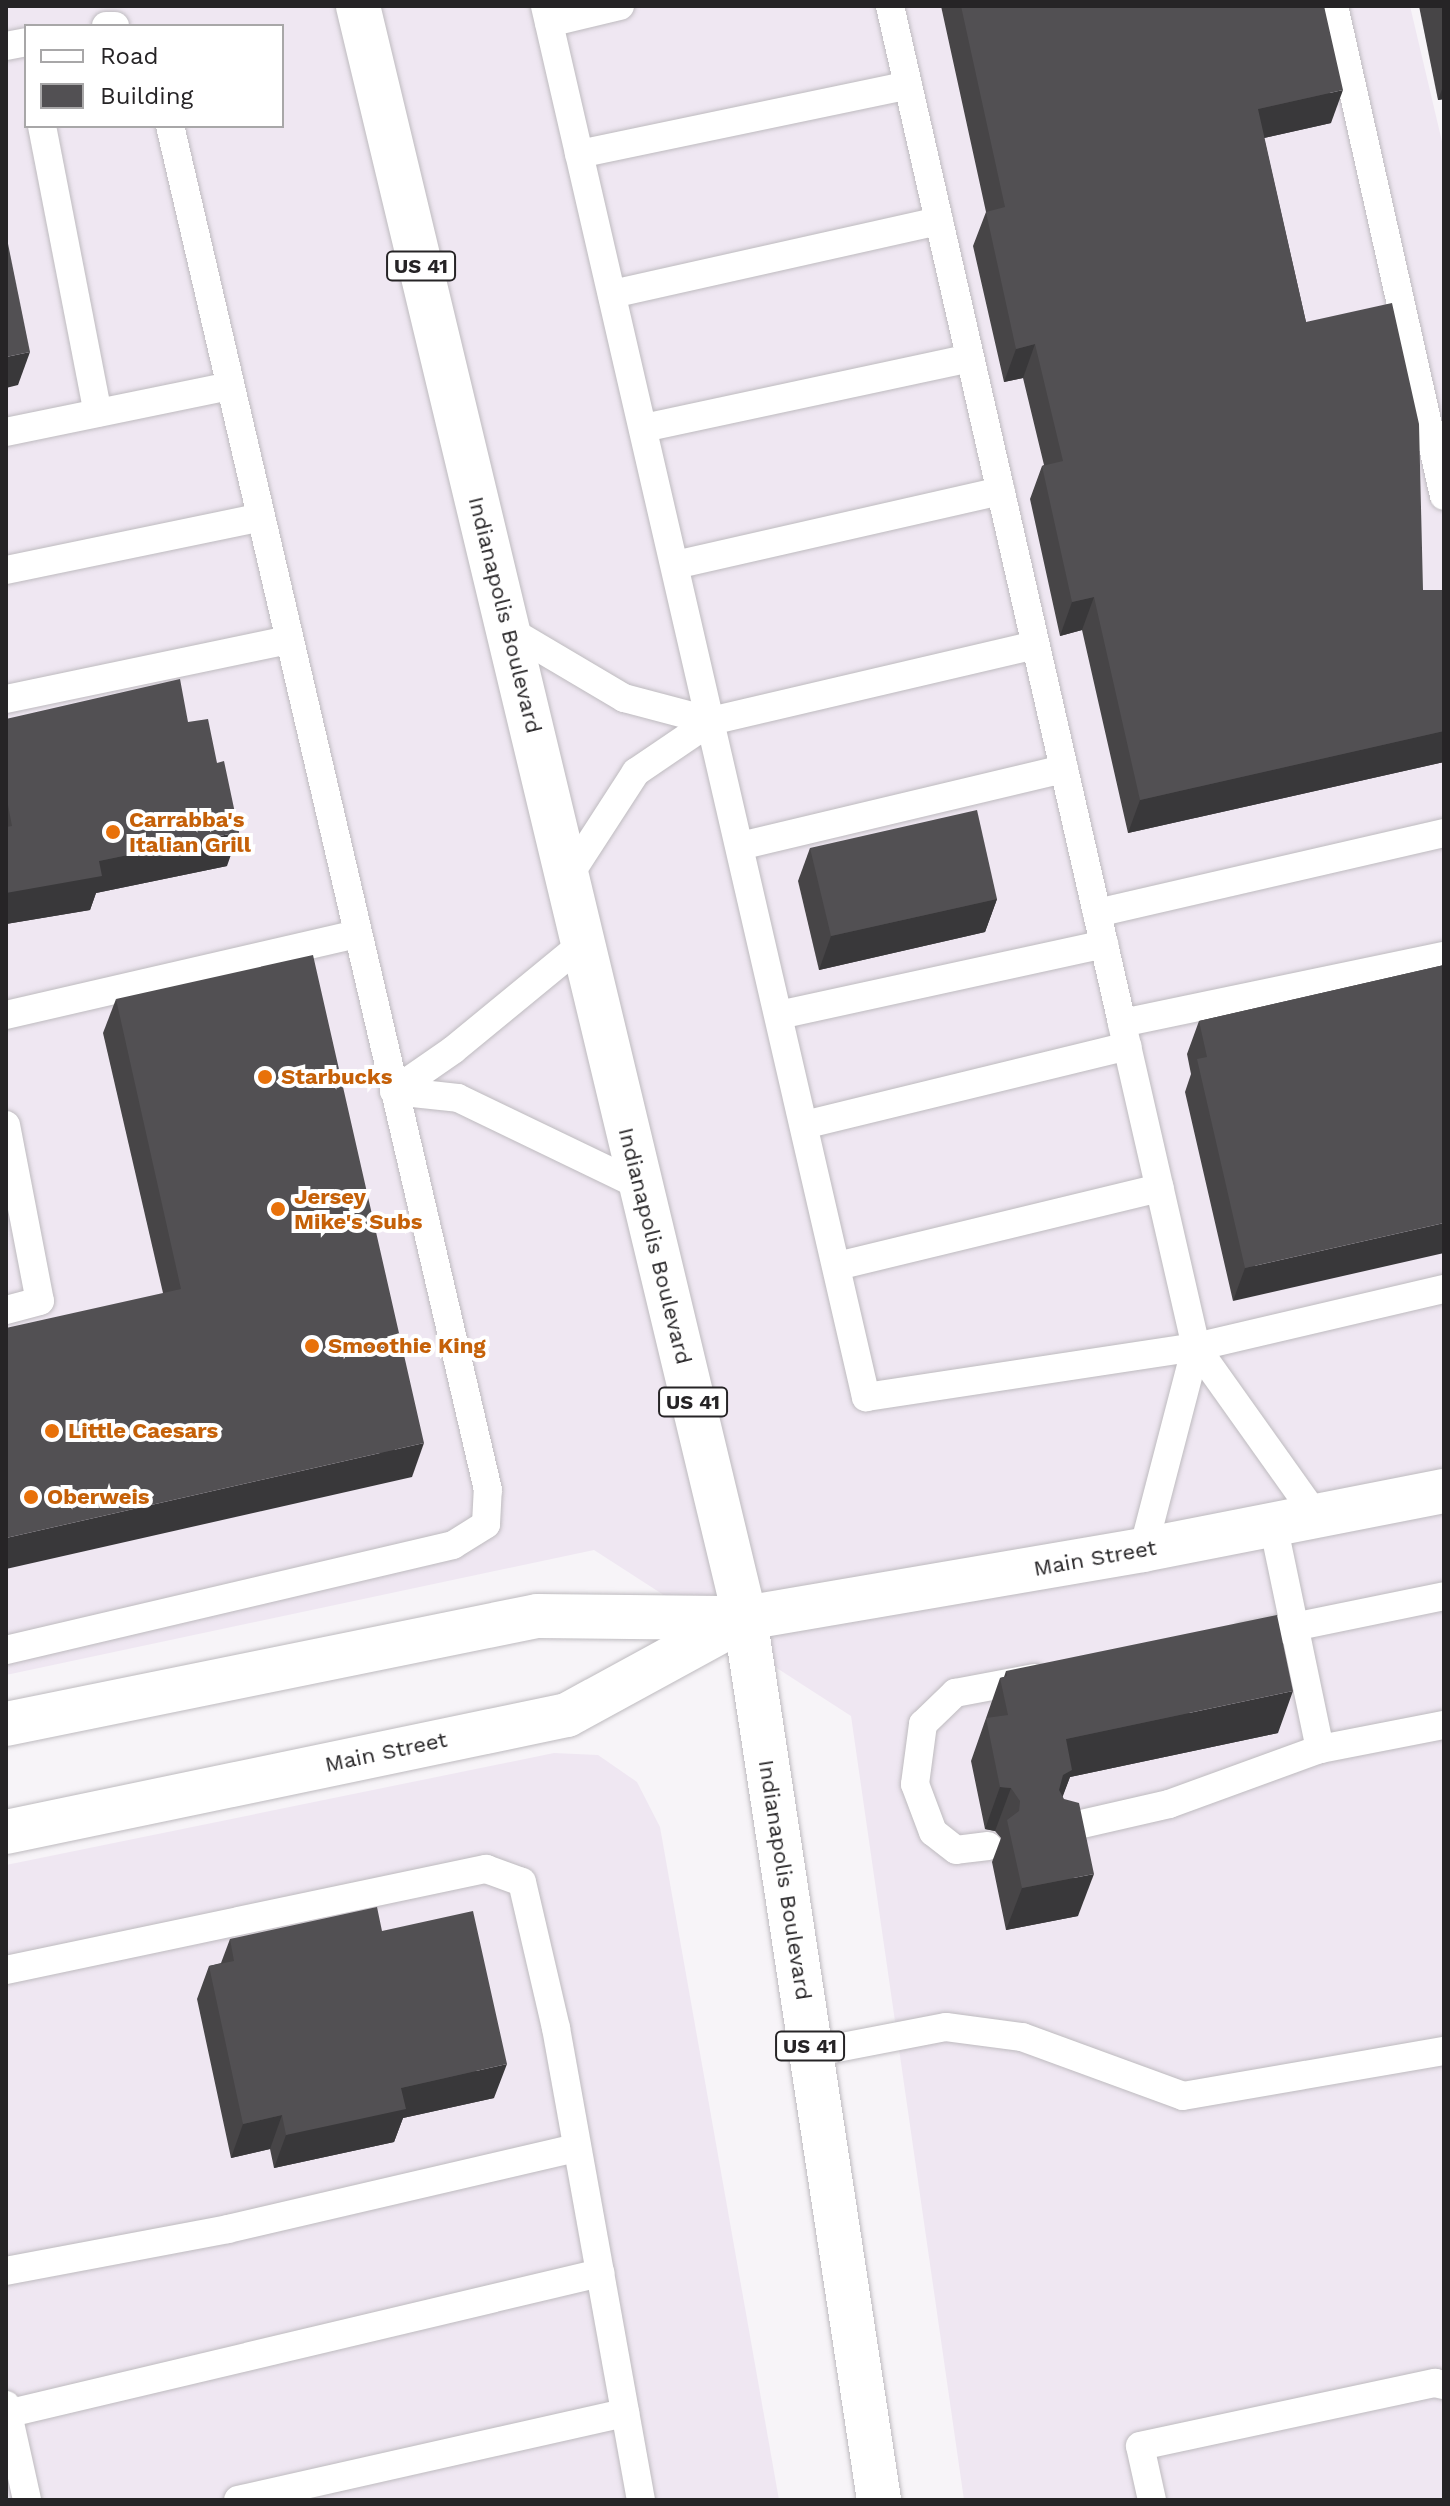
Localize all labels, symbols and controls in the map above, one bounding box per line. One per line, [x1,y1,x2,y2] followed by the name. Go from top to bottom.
[24,24,284,128] legend
[100,42,159,70] text: Road
[100,82,193,110] text: Building
[385,250,457,282] road number: US 41
[463,494,547,736] street label: Indianapolis Boulevard
[129,806,251,858] place label: Carrabba's Italian Grill
[104,823,122,841] marker: Carrabba's Italian Grill
[281,1064,392,1090] place label: Starbucks
[256,1068,274,1086] marker: Starbucks
[613,1125,697,1367] street label: Indianapolis Boulevard
[294,1183,422,1234] place label: Jersey Mike's Subs
[269,1200,287,1218] marker: Jersey Mike's Subs
[328,1333,486,1359] place label: Smoothie King
[303,1337,321,1355] marker: Smoothie King
[657,1386,729,1418] road number: US 41
[68,1418,218,1444] place label: Little Caesars
[43,1422,61,1440] marker: Little Caesars
[47,1484,150,1510] place label: Oberweis
[22,1488,40,1506] marker: Oberweis
[1032,1534,1158,1582] street label: Main Street
[322,1726,450,1778] street label: Main Street
[753,1758,817,2002] street label: Indianapolis Boulevard
[774,2030,846,2062] road number: US 41

